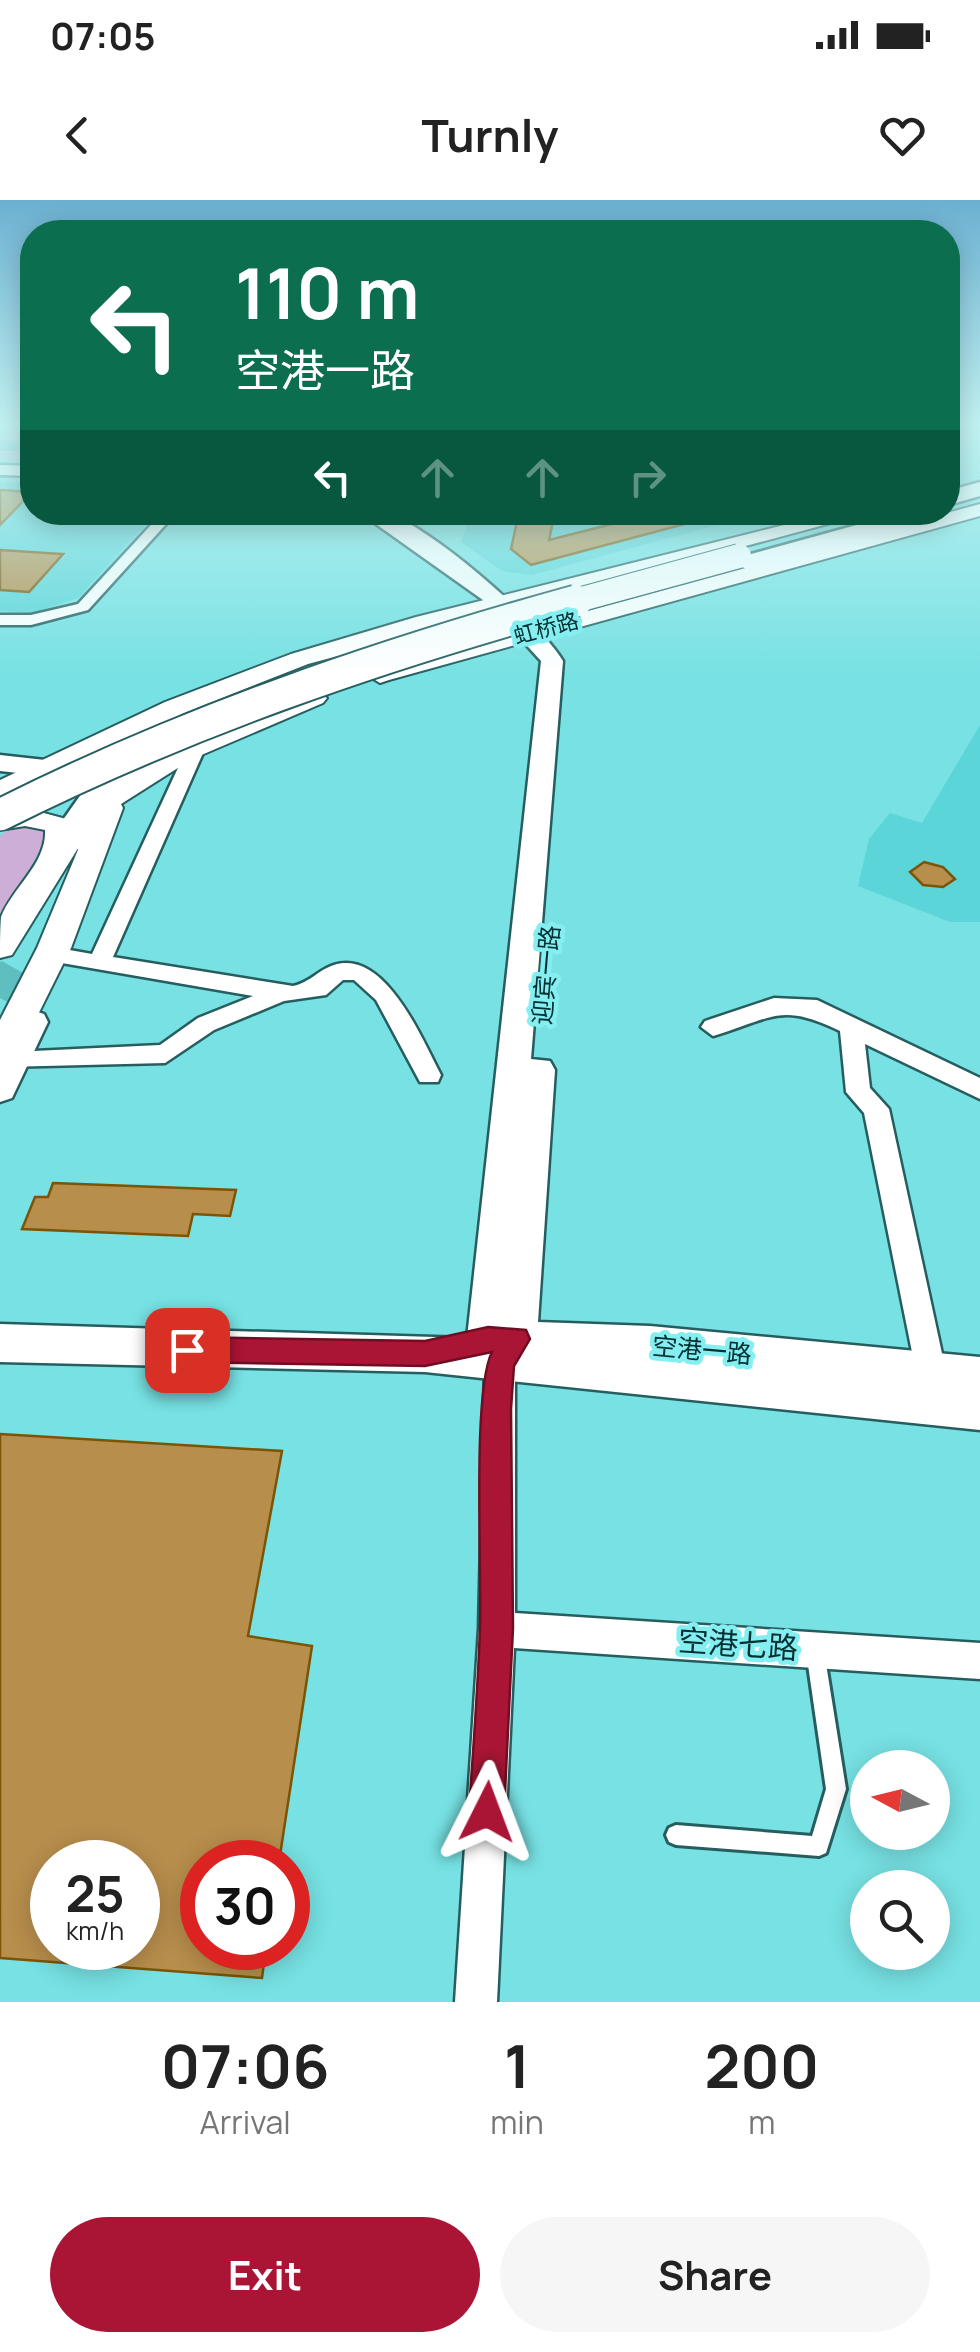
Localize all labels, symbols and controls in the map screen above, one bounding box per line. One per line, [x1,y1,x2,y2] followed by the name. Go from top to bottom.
[50,9,156,61] text: 07:05
[421,104,559,166] text: Turnly
[50,108,105,163] icon: back
[875,108,930,163] icon: heart
[235,244,419,340] text: 110 m
[70,260,200,390] icon: left
[235,339,415,401] text: 空港一路
[305,450,360,505] icon: left
[410,450,465,505] icon: ahead
[515,450,570,505] icon: ahead
[620,450,675,505] icon: right
[510,605,582,651] street label: 虹桥路
[524,924,567,1026] street label: 迎宾一路
[145,1308,230,1393] pin
[160,1323,215,1378] icon: arrive
[651,1328,753,1371] street label: 空港一路
[677,1619,799,1668] street label: 空港七路
[850,1750,950,1850] north arrow
[850,1750,950,1970] map controls
[435,1760,539,1864] position arrow
[180,1840,310,1970] speed limit sign: 30
[65,1859,125,1927] text: 25
[850,1870,950,1970] button: search
[66,1913,124,1948] text: km/h
[161,2024,330,2106] text: 07:06
[504,2024,530,2106] text: 1
[705,2024,819,2106] text: 200
[199,2100,291,2144] text: Arrival
[490,2100,544,2144] text: min
[748,2100,775,2144] text: m
[50,2217,480,2332] button: Exit
[500,2217,930,2332] button: Share

